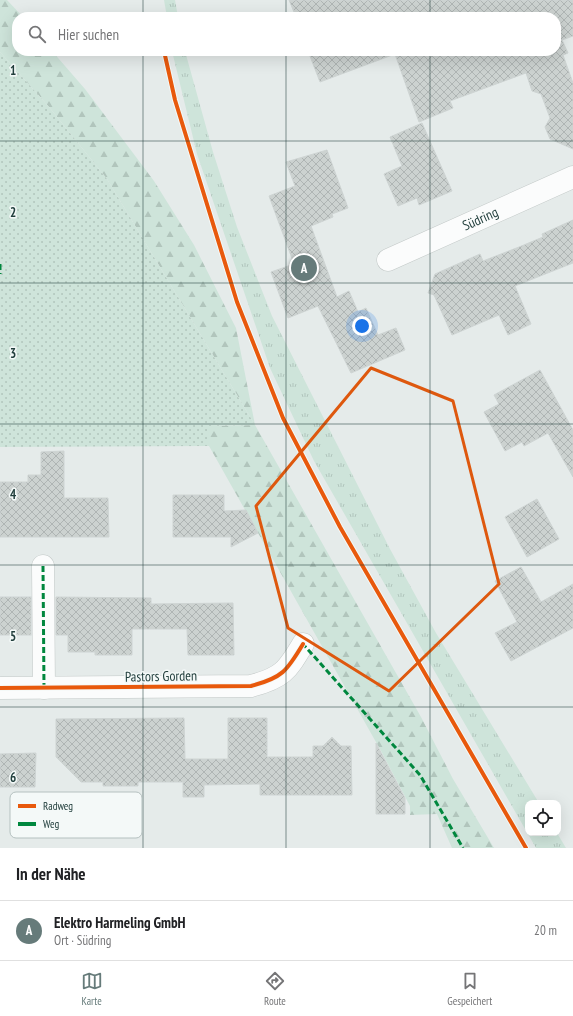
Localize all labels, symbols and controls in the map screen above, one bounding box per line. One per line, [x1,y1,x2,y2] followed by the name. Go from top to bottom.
[12,12,561,56] search box
[26,23,48,45] icon: search
[58,25,119,44] text: Hier suchen
[10,62,16,79] text: 1
[459,203,501,234] street label: Südring
[10,204,16,221] text: 2
[291,253,317,283] pin: A
[352,316,372,336] your location
[10,345,16,362] text: 3
[10,486,17,503] text: 4
[10,628,16,645] text: 5
[125,666,197,686] street label: Pastors Gorden
[10,769,16,786] text: 6
[10,792,142,838] legend
[43,799,73,813] text: Radweg
[525,800,561,836] map controls
[525,800,561,836] button: locate
[43,817,59,831] text: Weg
[16,863,86,885] text: In der Nähe
[54,913,186,932] text: Elektro Harmeling GmbH
[26,922,32,939] text: A
[534,922,557,939] text: 20 m
[54,932,111,949] text: Ort · Südring
[81,970,103,1008] tab: Karte
[264,970,286,1008] tab: Route
[447,970,492,1008] tab: Gespeichert

